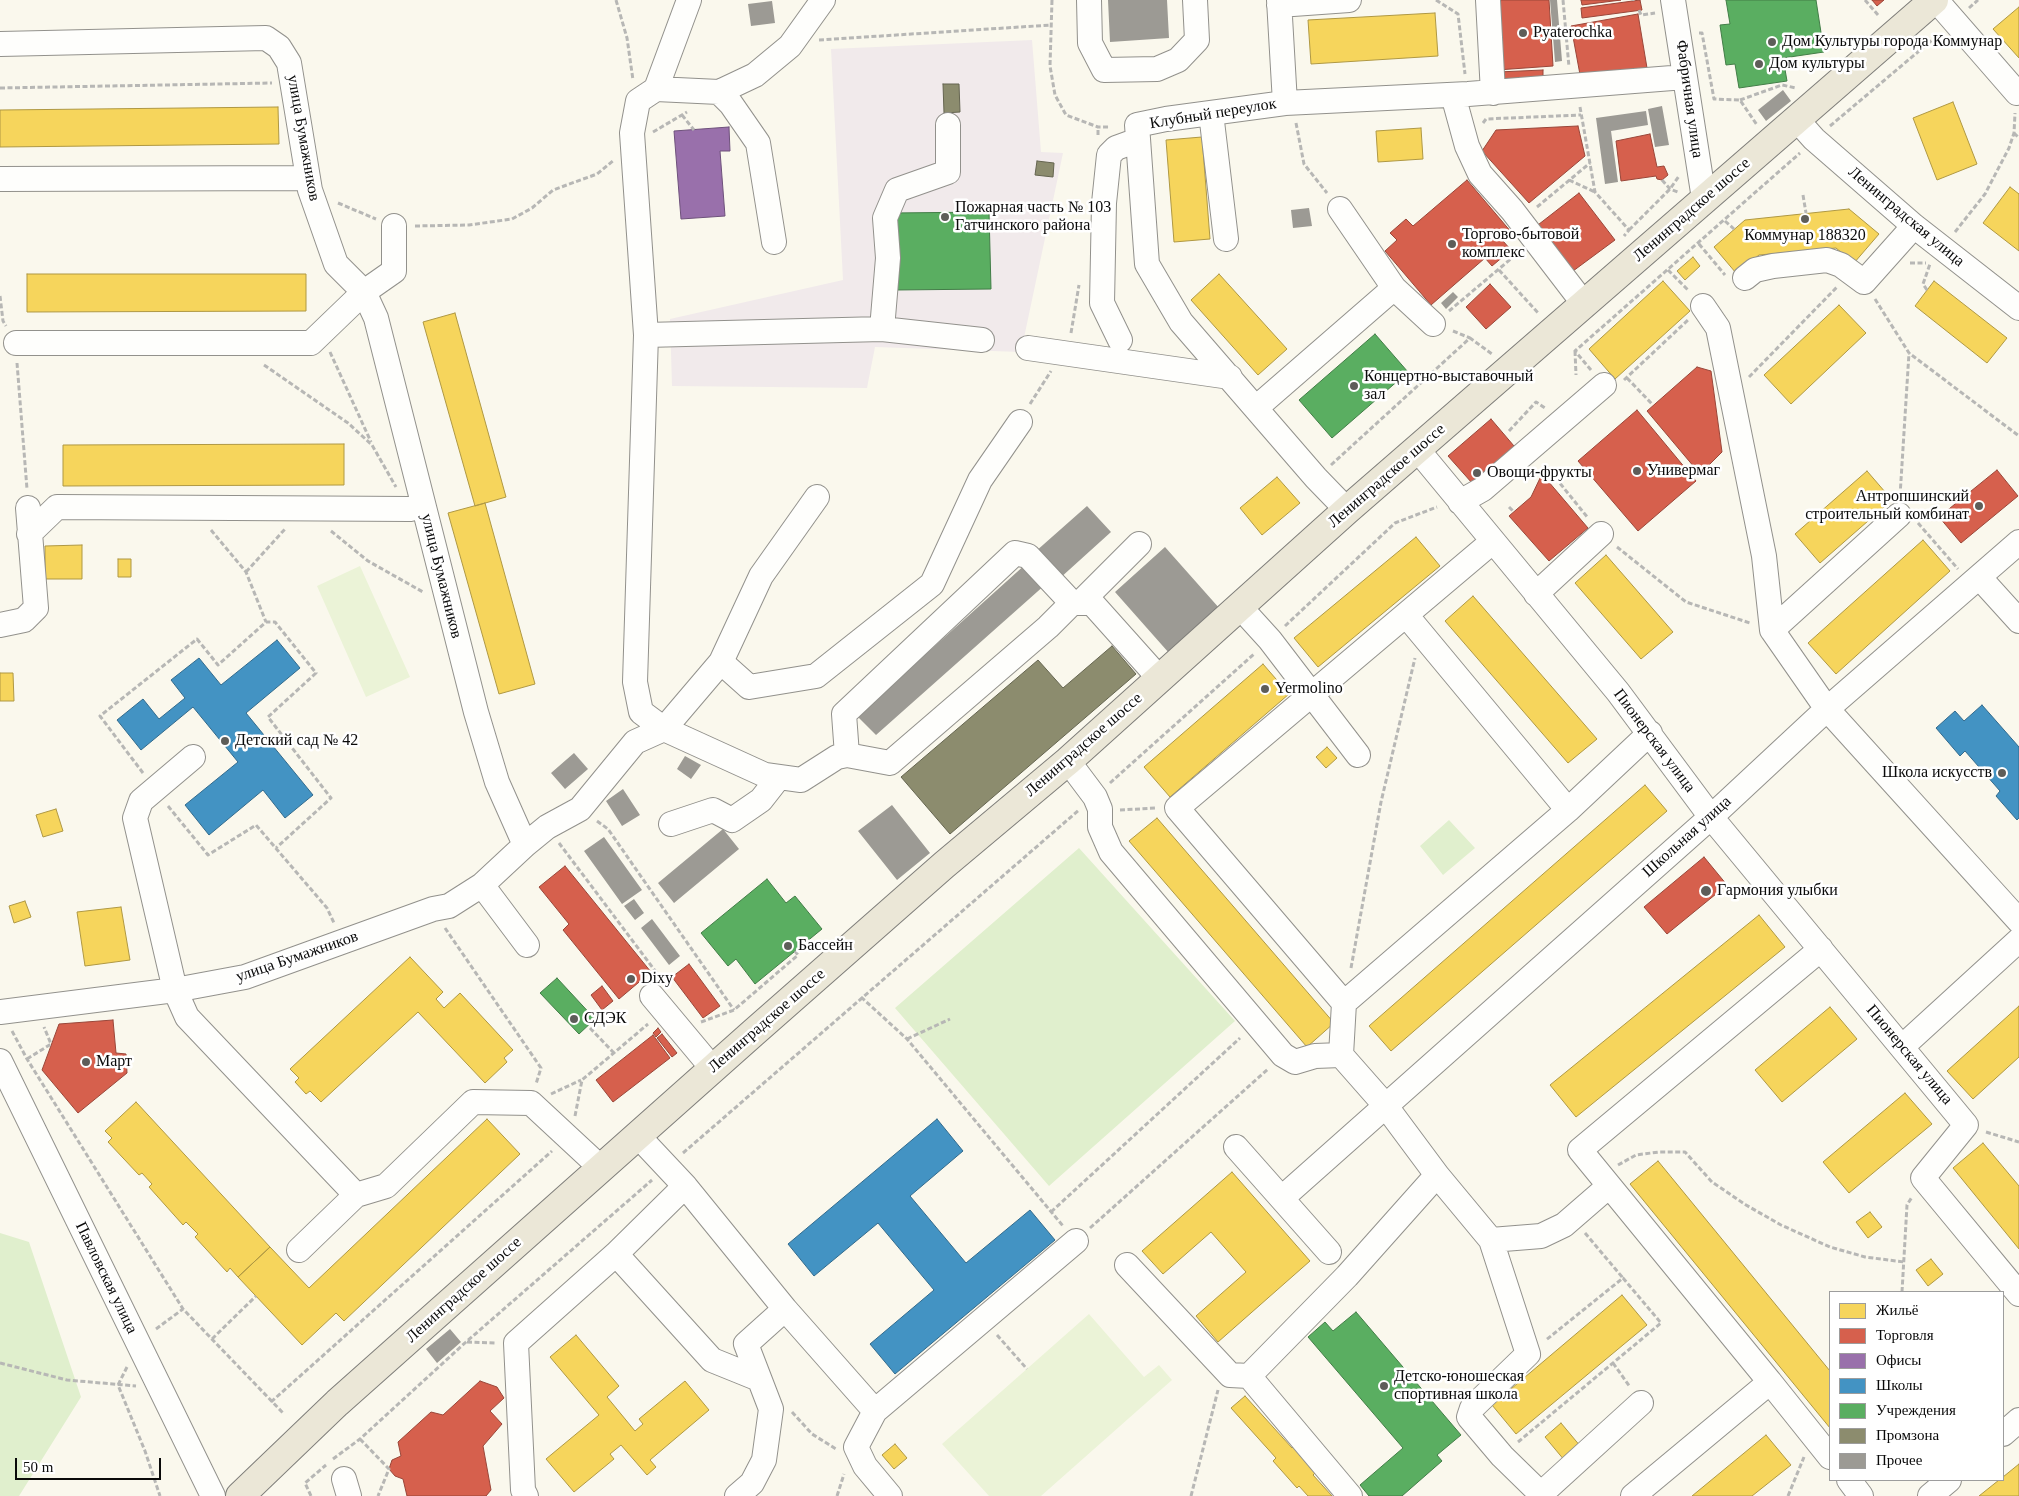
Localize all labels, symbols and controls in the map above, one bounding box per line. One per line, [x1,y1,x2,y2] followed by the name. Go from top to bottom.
[1533,23,1612,43] place label: Pyaterochka
[1517,27,1529,39] marker: Pyaterochka
[1782,32,2002,52] place label: Дом Культуры города Коммунар
[1766,36,1778,48] marker: Дом Культуры города Коммунар
[1671,39,1707,159] street label: Фабричная улица
[1769,54,1865,74] place label: Дом культуры
[1753,58,1765,70] marker: Дом культуры
[282,73,324,203] street label: улица Бумажников
[1148,95,1278,133] street label: Клубный переулок
[1630,154,1754,266] street label: Ленинградское шоссе
[1844,163,1968,271] street label: Ленинградская улица
[955,198,1111,236] place label: Пожарная часть № 103 Гатчинского района
[939,211,951,223] marker: Пожарная часть № 103 Гатчинского района
[1799,213,1811,225] marker: Коммунар 188320
[1462,225,1579,263] place label: Торгово-бытовой комплекс
[1744,226,1866,246] place label: Коммунар 188320
[1446,238,1458,250] marker: Торгово-бытовой комплекс
[1364,367,1533,405] place label: Концертно-выставочный зал
[1348,380,1360,392] marker: Концертно-выставочный зал
[1325,420,1449,532] street label: Ленинградское шоссе
[1647,461,1720,481] place label: Универмаг
[1487,463,1592,483] place label: Овощи-фрукты
[1631,465,1643,477] marker: Универмаг
[1471,467,1483,479] marker: Овощи-фрукты
[1805,487,1969,525] place label: Антропшинский строительный комбинат
[1973,500,1985,512] marker: Антропшинский строительный комбинат
[416,512,466,640] street label: улица Бумажников
[1275,679,1343,699] place label: Yermolino
[1259,683,1271,695] marker: Yermolino
[1609,686,1699,796] street label: Пионерская улица
[1022,689,1146,801] street label: Ленинградское шоссе
[235,731,358,751] place label: Детский сад № 42
[219,735,231,747] marker: Детский сад № 42
[1882,763,1992,783] place label: Школа искусств
[1996,767,2008,779] marker: Школа искусств
[1639,792,1735,882] street label: Школьная улица
[1717,881,1838,901] place label: Гармония улыбки
[1699,884,1713,898] marker: Гармония улыбки
[233,927,361,987] street label: улица Бумажников
[798,936,853,956] place label: Бассейн
[782,940,794,952] marker: Бассейн
[705,965,829,1077] street label: Ленинградское шоссе
[641,969,673,989] place label: Dixy
[625,973,637,985] marker: Dixy
[1862,1001,1956,1109] street label: Пионерская улица
[584,1009,626,1029] place label: СДЭК
[568,1013,580,1025] marker: СДЭК
[96,1052,132,1072] place label: Март
[80,1056,92,1068] marker: Март
[71,1219,141,1337] street label: Павловская улица
[402,1233,526,1347] street label: Ленинградское шоссе
[1829,1291,2004,1481] legend
[1876,1302,1918,1318] text: Жильё
[1876,1327,1934,1343] text: Торговля
[1876,1352,1921,1368] text: Офисы
[1394,1367,1524,1405] place label: Детско-юношеская спортивная школа
[1876,1377,1923,1393] text: Школы
[1378,1380,1390,1392] marker: Детско-юношеская спортивная школа
[1876,1402,1956,1418] text: Учреждения
[1876,1427,1939,1443] text: Промзона
[18,1448,164,1480] scale bar
[1876,1452,1922,1468] text: Прочее
[23,1459,53,1475] text: 50 m

